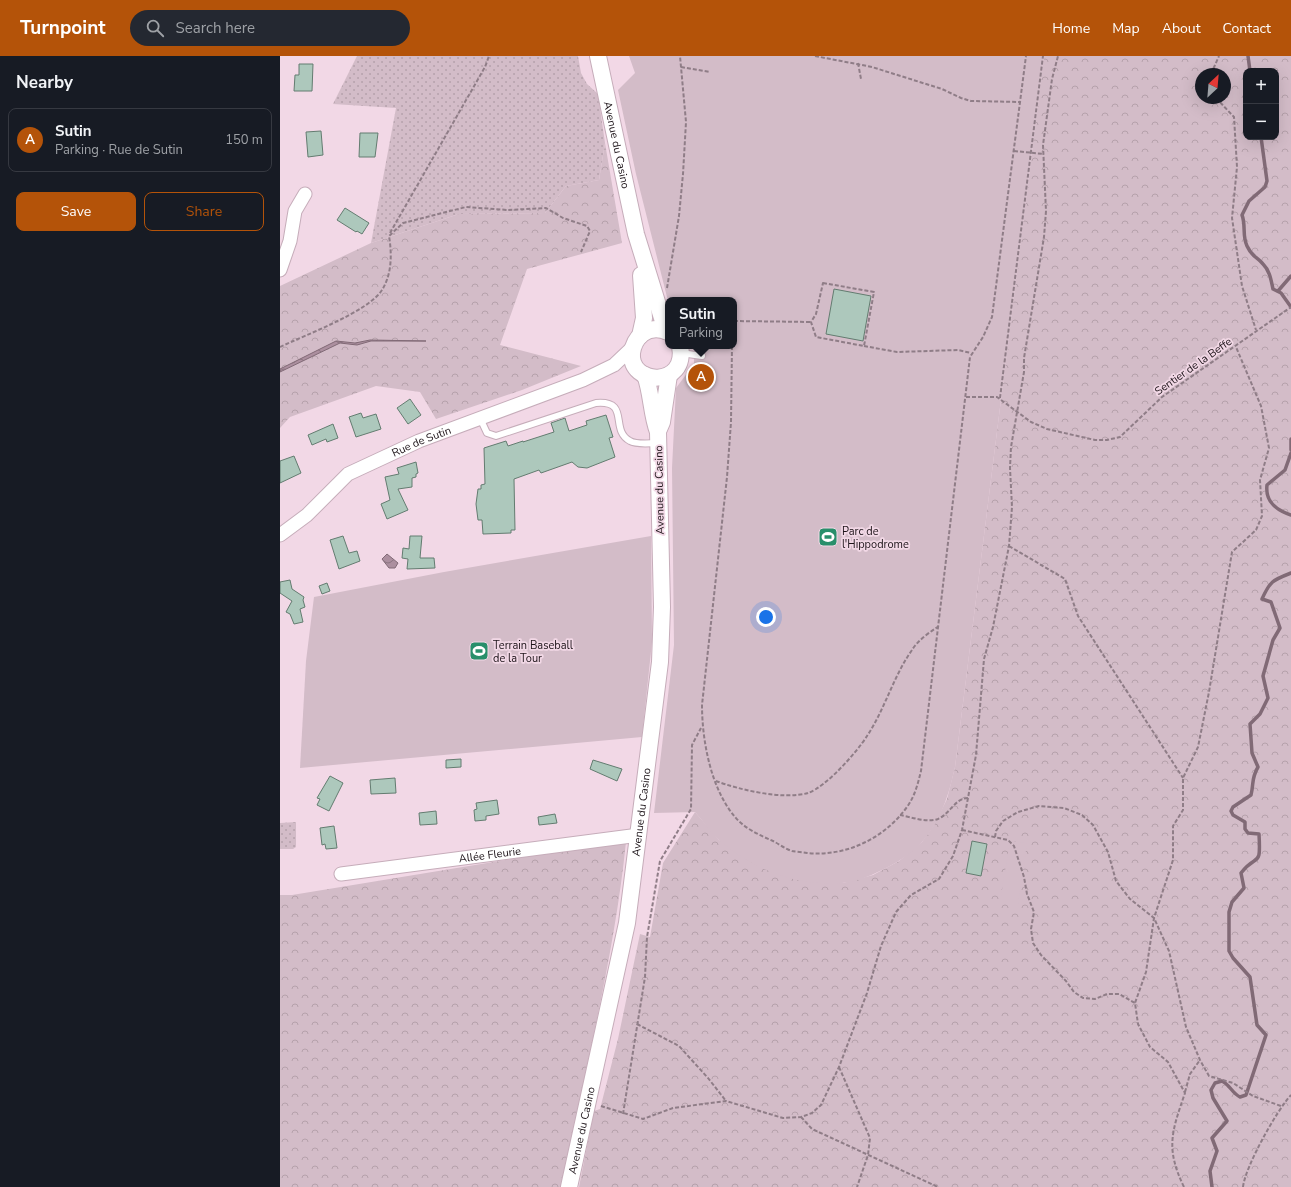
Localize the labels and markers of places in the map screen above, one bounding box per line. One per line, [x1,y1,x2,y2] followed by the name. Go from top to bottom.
[688,362,714,392] pin: A
[842,524,909,552] place label: Parc de l'Hippodrome
[817,526,839,548] sports icon: Parc de l'Hippodrome
[493,638,574,666] place label: Terrain Baseball de la Tour
[468,640,490,662] sports icon: Terrain Baseball de la Tour

